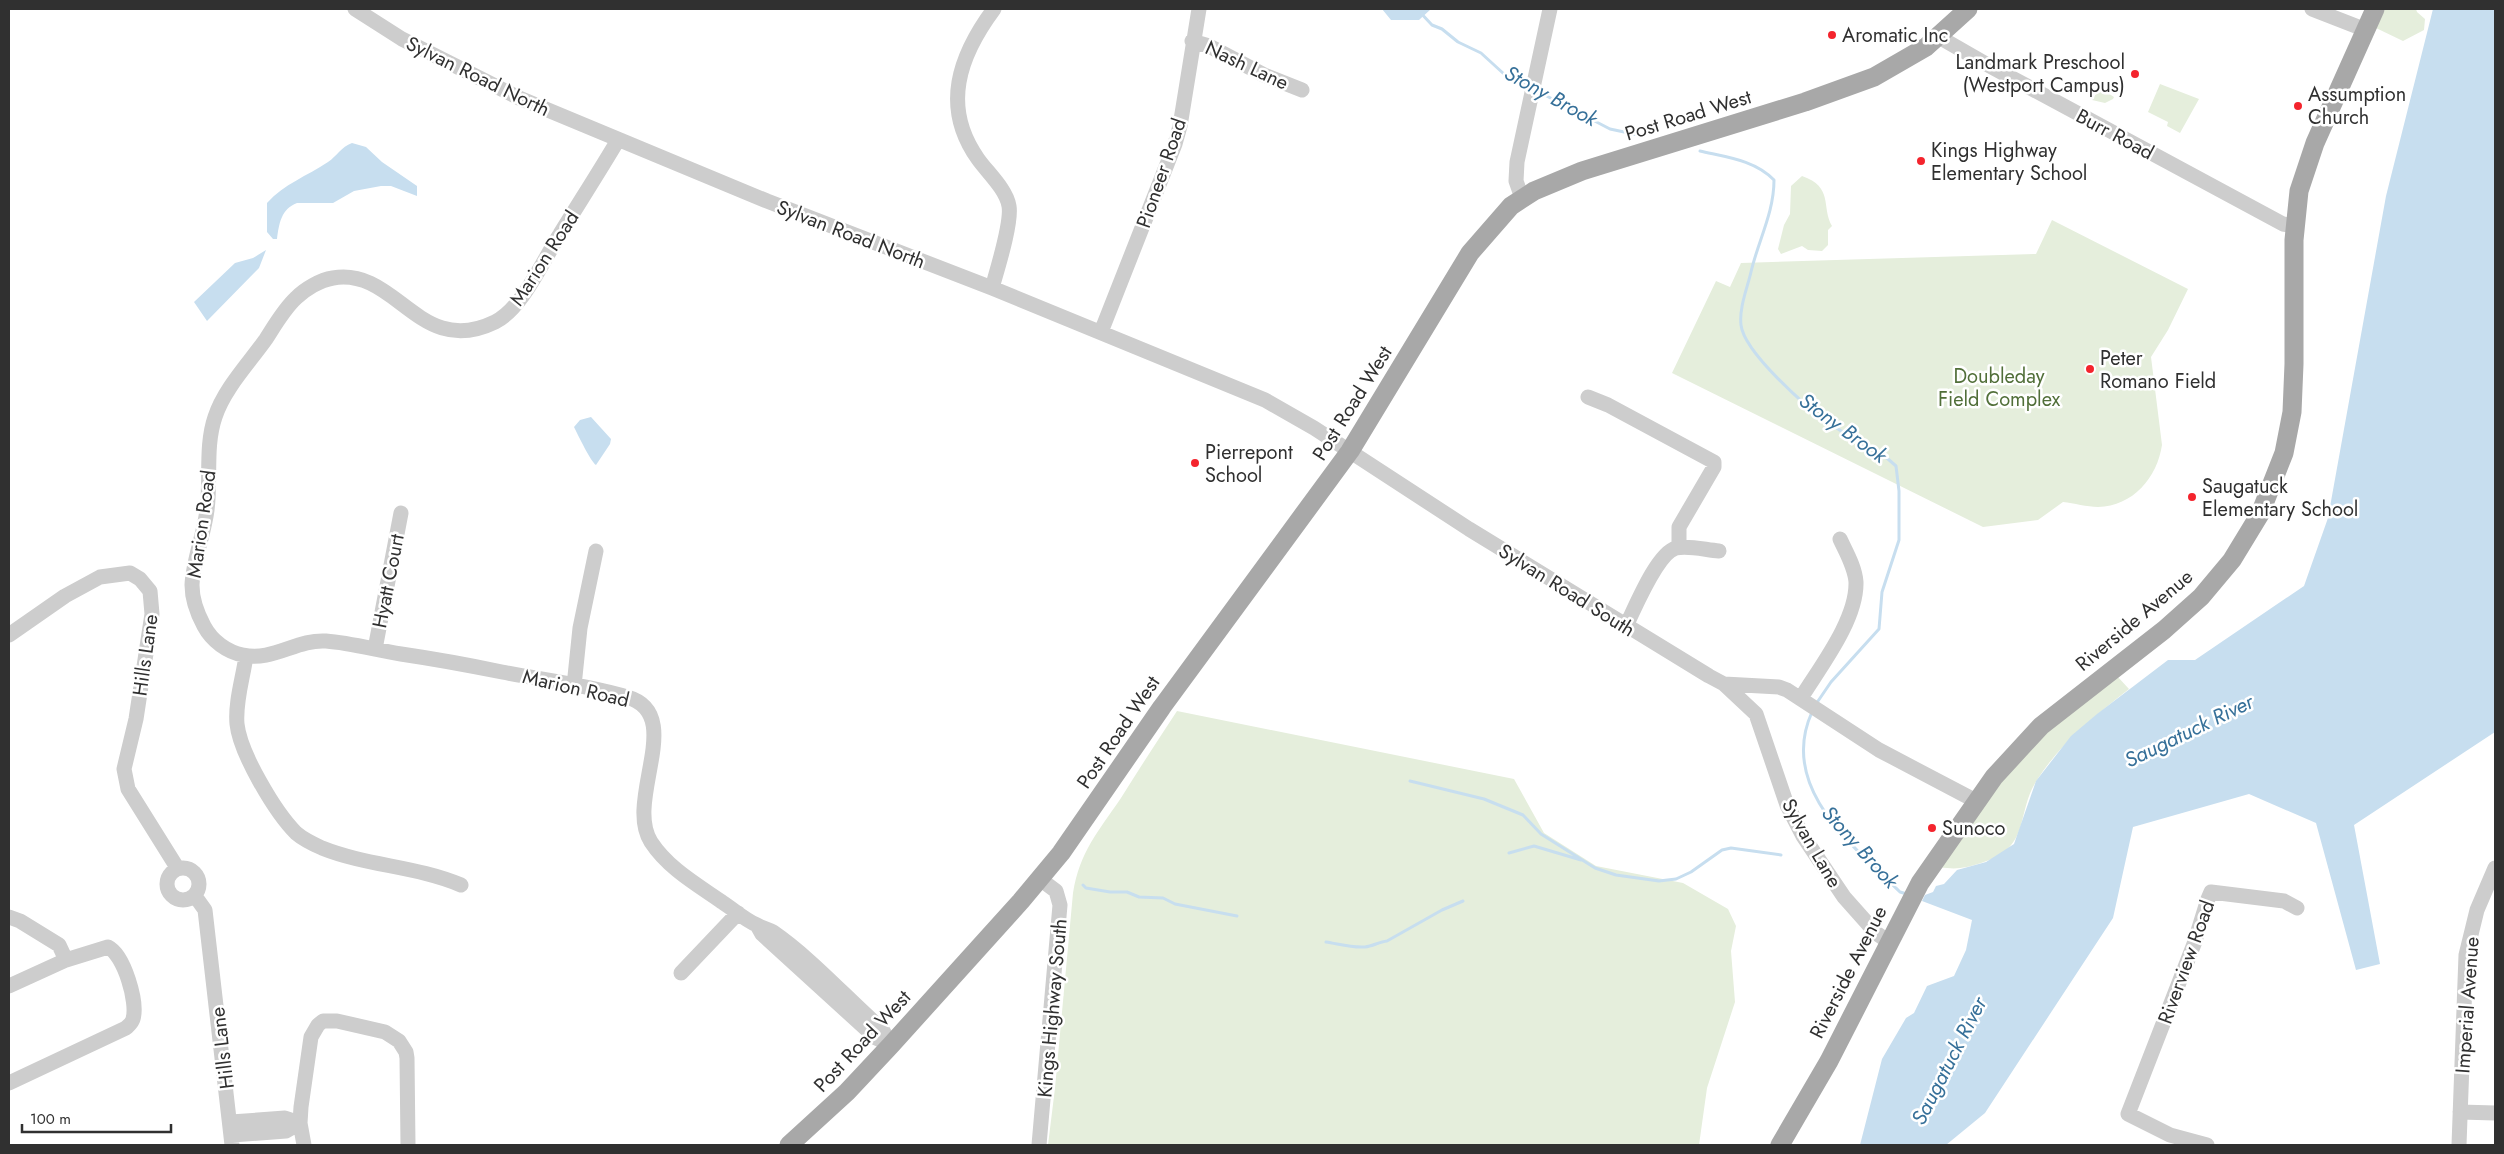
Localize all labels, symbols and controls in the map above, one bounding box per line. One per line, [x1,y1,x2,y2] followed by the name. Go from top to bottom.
[1842,21,1948,50] place label: Aromatic Inc
[401,29,555,124] street label: Sylvan Road North
[1826,29,1838,41] marker: Aromatic Inc
[1200,33,1293,97] street label: Nash Lane
[1956,48,2125,100] place label: Landmark Preschool (Westport Campus)
[1499,58,1604,134] water label: Stony Brook
[2129,68,2141,80] marker: Landmark Preschool (Westport Campus)
[2308,80,2406,132] place label: Assumption Church
[1621,82,1755,148] street label: Post Road West
[2292,100,2304,112] marker: Assumption Church
[2071,102,2159,167] street label: Burr Road
[1129,114,1194,232] street label: Pioneer Road
[1931,136,2087,188] place label: Kings Highway Elementary School
[1915,155,1927,167] marker: Kings Highway Elementary School
[772,193,929,276] street label: Sylvan Road North
[503,205,586,312] street label: Marion Road
[1306,340,1399,466] street label: Post Road West
[2100,344,2216,396] place label: Peter Romano Field
[1938,362,2061,414] park label: Doubleday Field Complex
[2084,363,2096,375] marker: Peter Romano Field
[1793,386,1894,471] water label: Stony Brook
[1205,438,1293,490] place label: Pierrepont School
[1189,457,1201,469] marker: Pierrepont School
[180,468,223,580] street label: Marion Road
[2202,472,2358,524] place label: Saugatuck Elementary School
[2186,491,2198,503] marker: Saugatuck Elementary School
[365,531,412,631] street label: Hyatt Court
[1493,537,1641,644] street label: Sylvan Road South
[2069,563,2199,678] street label: Riverside Avenue
[125,612,166,698] street label: Hills Lane
[520,662,632,715] street label: Marion Road
[1070,670,1167,795] street label: Post Road West
[2119,686,2259,775] water label: Saugatuck River
[1774,793,1849,893] street label: Sylvan Lane
[1815,799,1906,896] water label: Stony Brook
[1942,814,2005,843] place label: Sunoco
[1926,822,1938,834] marker: Sunoco
[2151,896,2222,1028] street label: Riverview Road
[1803,901,1894,1044] street label: Riverside Avenue
[1030,917,1075,1099] street label: Kings Highway South
[2448,936,2487,1074] street label: Imperial Avenue
[807,984,918,1099] street label: Post Road West
[1904,991,1995,1130] water label: Saugatuck River
[203,1005,242,1090] street label: Hills Lane
[22,1102,171,1134] scale bar
[30,1108,71,1130] text: 100 m

